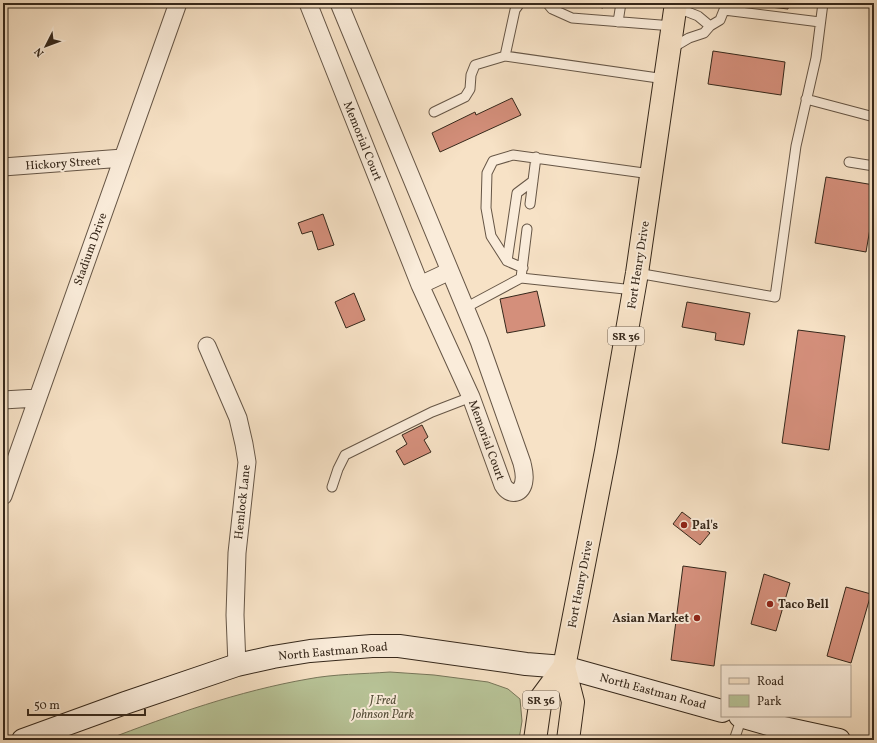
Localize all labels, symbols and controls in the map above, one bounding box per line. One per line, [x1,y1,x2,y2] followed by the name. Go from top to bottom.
[26,26,66,66] north arrow
[31,44,48,60] text: N
[339,99,385,184] street label: Memorial Court
[25,153,101,175] street label: Hickory Street
[70,210,112,288] street label: Stadium Drive
[624,220,654,310] street label: Fort Henry Drive
[608,327,644,345] road number: SR 36
[464,398,508,483] street label: Memorial Court
[231,464,255,540] street label: Hemlock Lane
[692,518,719,534] place label: Pal's
[679,520,689,530] marker: Pal's
[565,539,597,629] street label: Fort Henry Drive
[778,597,829,613] place label: Taco Bell
[765,599,775,609] marker: Taco Bell
[612,611,689,627] place label: Asian Market
[692,613,702,623] marker: Asian Market
[278,639,389,665] street label: North Eastman Road
[721,665,851,717] legend
[598,670,708,714] street label: North Eastman Road
[757,674,784,690] text: Road
[28,691,145,717] scale bar
[523,691,559,709] road number: SR 36
[351,693,414,723] park label: J Fred Johnson Park
[757,694,782,710] text: Park
[34,698,60,714] text: 50 m

